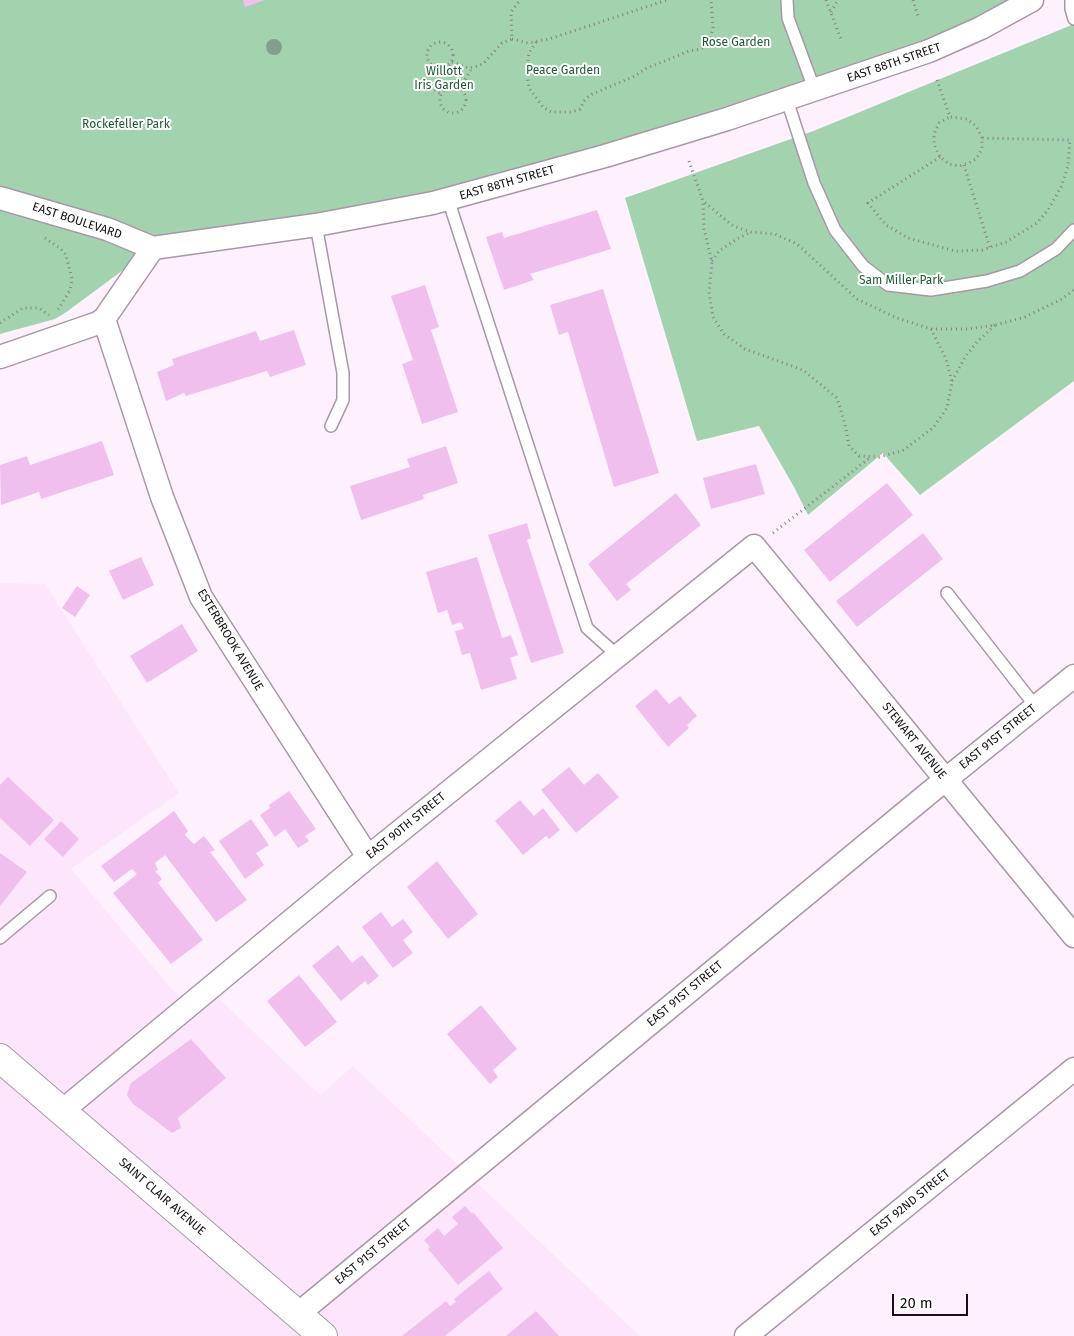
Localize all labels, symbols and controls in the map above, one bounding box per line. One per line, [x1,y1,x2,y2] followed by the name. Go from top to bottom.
[702,36,770,50] park label: Rose Garden
[845,40,943,86] street label: EAST 88TH STREET
[526,64,600,78] park label: Peace Garden
[414,65,474,93] park label: Willott Iris Garden
[82,118,170,132] park label: Rockefeller Park
[458,163,556,203] street label: EAST 88TH STREET
[30,200,124,242] street label: EAST BOULEVARD
[859,274,943,288] park label: Sam Miller Park
[194,587,266,693] street label: ESTERBROOK AVENUE
[879,700,949,782] street label: STEWART AVENUE
[957,702,1039,772] street label: EAST 91ST STREET
[363,790,449,862] street label: EAST 90TH STREET
[644,958,726,1030] street label: EAST 91ST STREET
[116,1155,208,1239] street label: SAINT CLAIR AVENUE
[867,1166,953,1240] street label: EAST 92ND STREET
[332,1216,414,1288] street label: EAST 91ST STREET
[894,1284,970,1316] scale bar
[900,1294,933,1312] text: 20 m

